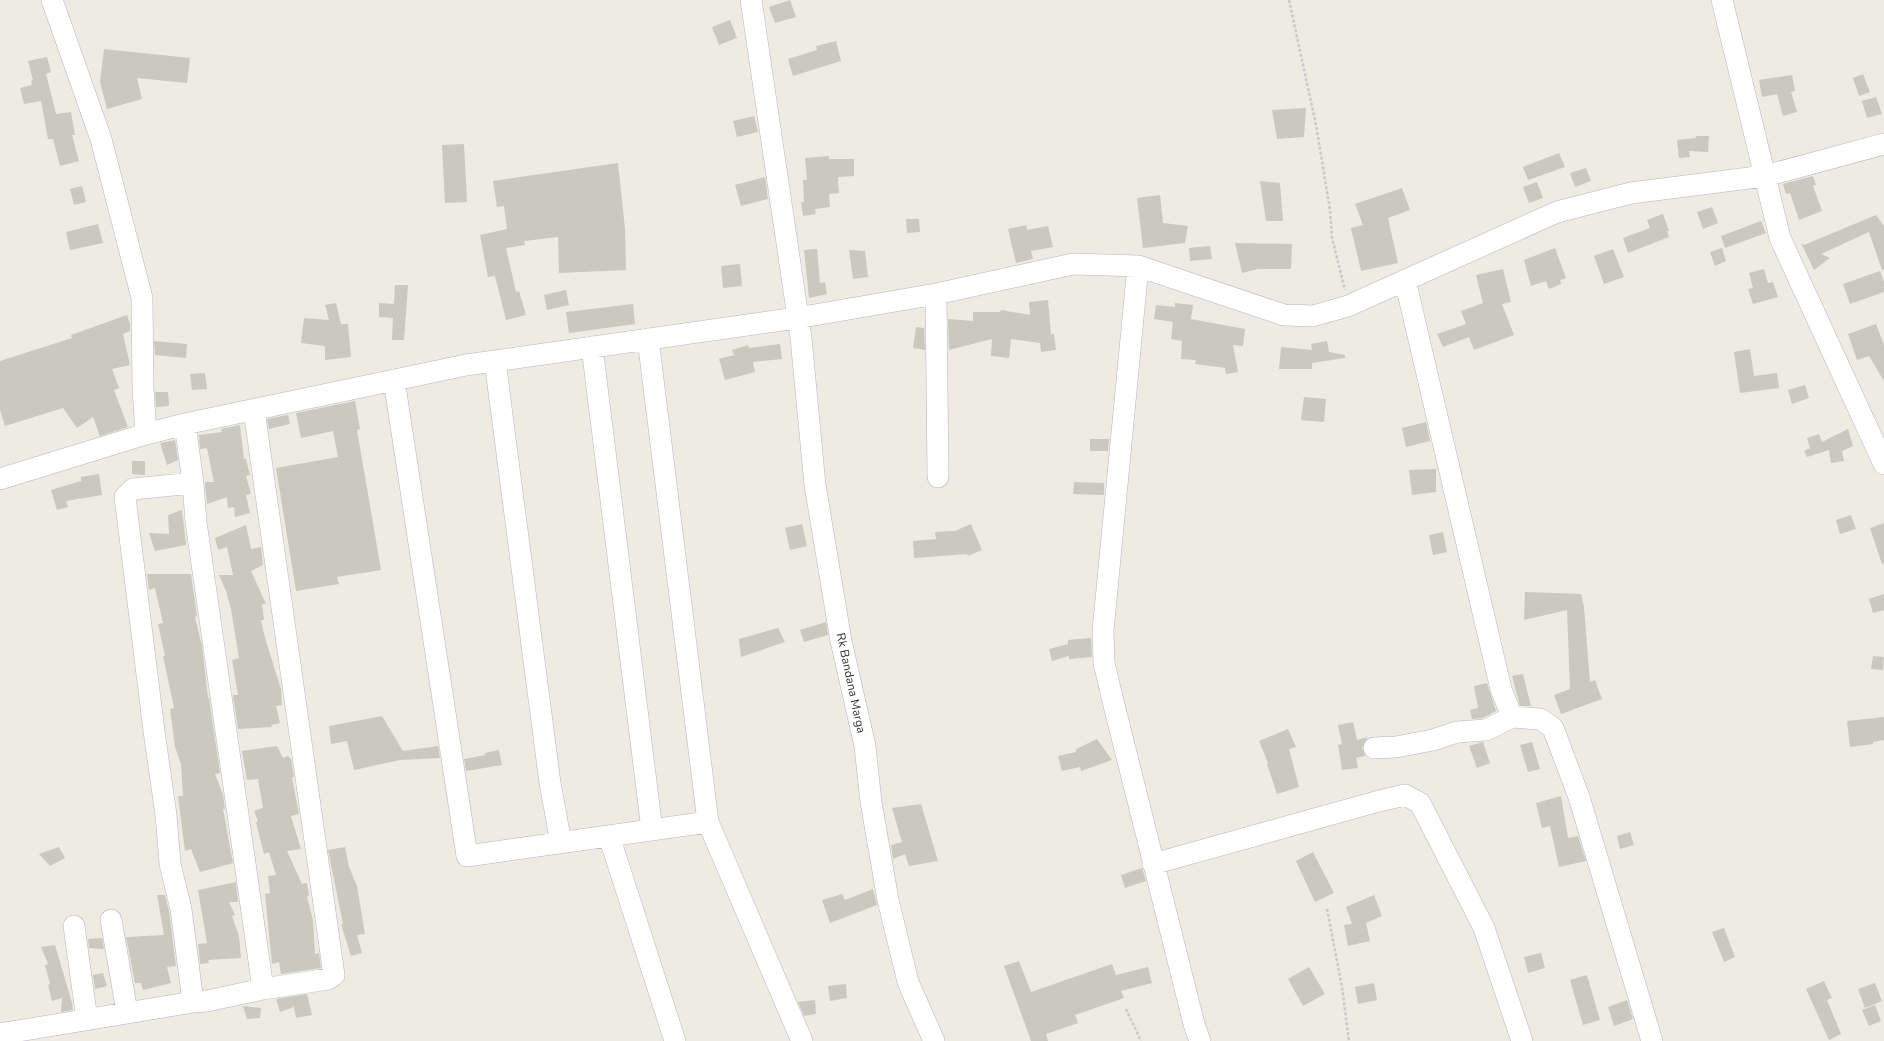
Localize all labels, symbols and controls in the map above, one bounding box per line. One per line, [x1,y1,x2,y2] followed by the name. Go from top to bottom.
[833,631,869,735] street label: Rk Bandana Marga

